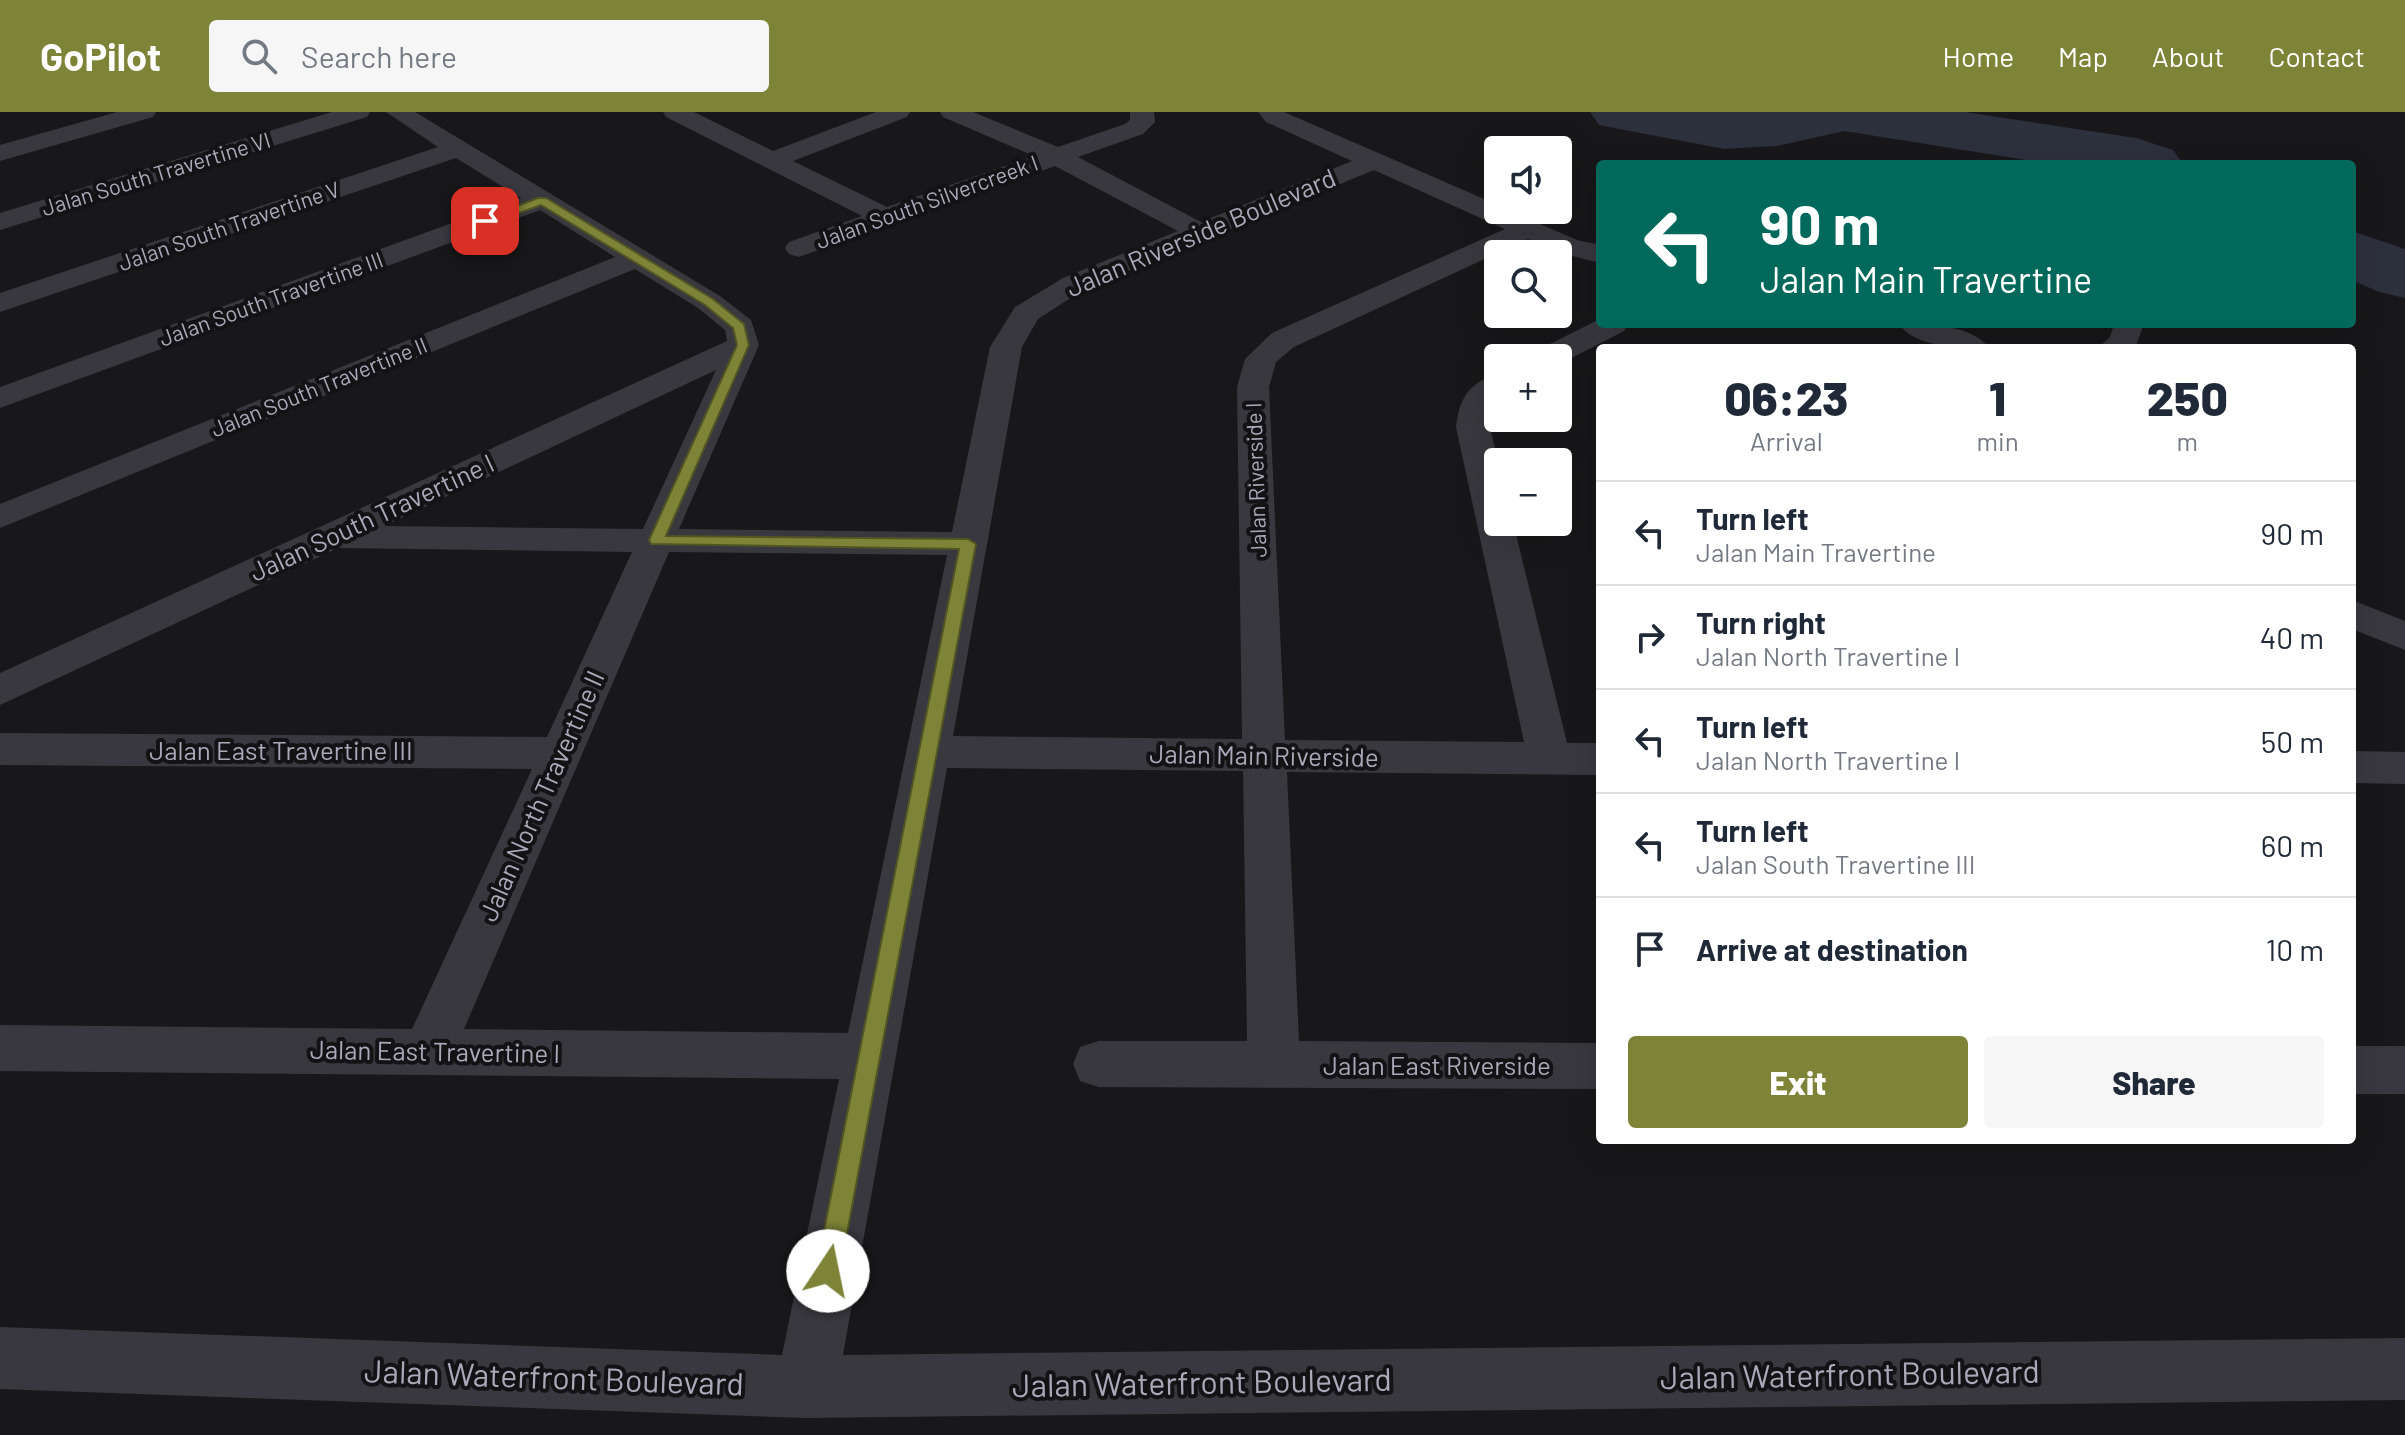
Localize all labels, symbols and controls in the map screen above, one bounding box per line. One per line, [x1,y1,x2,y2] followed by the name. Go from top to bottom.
[209,20,769,92] search box
[40,33,161,79] text: GoPilot
[237,34,281,78] icon: search
[301,38,457,74] text: Search here
[1943,39,2014,73] text: Home
[2058,39,2108,73] text: Map
[2152,39,2224,73] text: About
[2268,39,2365,73] text: Contact
[38,126,273,220] street label: Jalan South Travertine VI
[1484,136,1572,536] map controls
[1484,136,1572,224] button: sound
[812,149,1041,253] street label: Jalan South Silvercreek I
[1061,161,1340,302] street label: Jalan Riverside Boulevard
[115,175,343,275] street label: Jalan South Travertine V
[451,187,519,255] pin
[1760,189,1880,256] text: 90 m
[1628,192,1732,296] icon: left
[463,199,507,243] icon: arrive
[1484,240,1572,328] button: search
[155,245,386,351] street label: Jalan South Travertine III
[1760,257,2092,300] text: Jalan Main Travertine
[207,331,430,441] street label: Jalan South Travertine II
[1484,344,1572,432] button: +
[1724,368,1848,426] text: 06:23
[1989,368,2006,426] text: 1
[2147,368,2228,426] text: 250
[1239,402,1271,558] street label: Jalan Riverside I
[1750,425,1823,456] text: Arrival
[1977,425,2019,456] text: min
[2177,425,2198,456] text: m
[244,446,498,587] street label: Jalan South Travertine I
[1484,448,1572,536] button: −
[1696,500,1809,536] text: Turn left
[1628,511,1672,555] icon: left
[2261,515,2324,551] text: 90 m
[1696,536,1936,567] text: Jalan Main Travertine
[1696,604,1826,640] text: Turn right
[1628,615,1672,659] icon: right
[2260,619,2324,655] text: 40 m
[1696,640,1960,671] text: Jalan North Travertine I
[471,665,610,925] street label: Jalan North Travertine II
[1696,708,1809,744] text: Turn left
[1628,719,1672,763] icon: left
[2261,723,2324,759] text: 50 m
[149,734,413,765] street label: Jalan East Travertine III
[1149,737,1379,772] street label: Jalan Main Riverside
[1696,744,1960,775] text: Jalan North Travertine I
[1696,812,1809,848] text: Turn left
[1628,823,1672,867] icon: left
[2261,827,2324,863] text: 60 m
[1696,848,1975,879] text: Jalan South Travertine III
[1628,927,1672,971] icon: arrive
[1696,931,1968,967] text: Arrive at destination
[2266,931,2324,967] text: 10 m
[310,1033,560,1068] street label: Jalan East Travertine I
[1628,1036,1968,1128] button: Exit
[1984,1036,2324,1128] button: Share
[1323,1049,1551,1080] street label: Jalan East Riverside
[786,1229,870,1313] position arrow
[364,1350,744,1402] street label: Jalan Waterfront Boulevard
[1660,1351,2040,1395] street label: Jalan Waterfront Boulevard
[1012,1359,1392,1403] street label: Jalan Waterfront Boulevard

